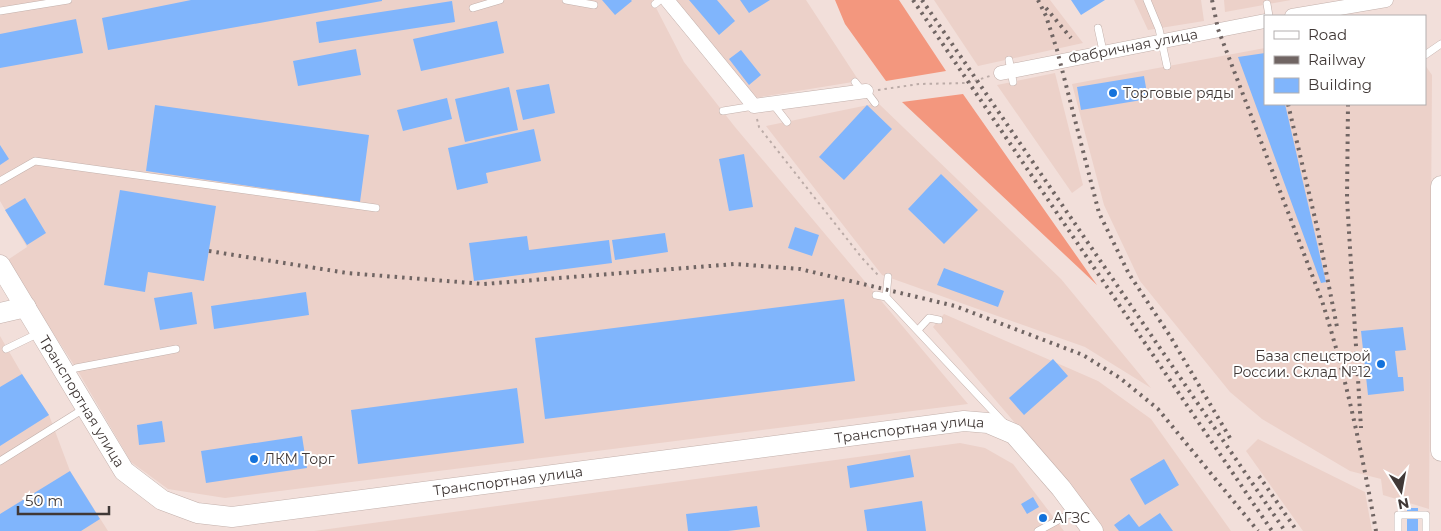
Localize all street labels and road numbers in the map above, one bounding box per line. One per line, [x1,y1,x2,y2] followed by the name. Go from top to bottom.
[1067,25,1199,67] street label: Фабричная улица
[35,332,129,471] street label: Транспортная улица
[833,412,985,447] street label: Транспортная улица
[432,462,584,500] street label: Транспортная улица

